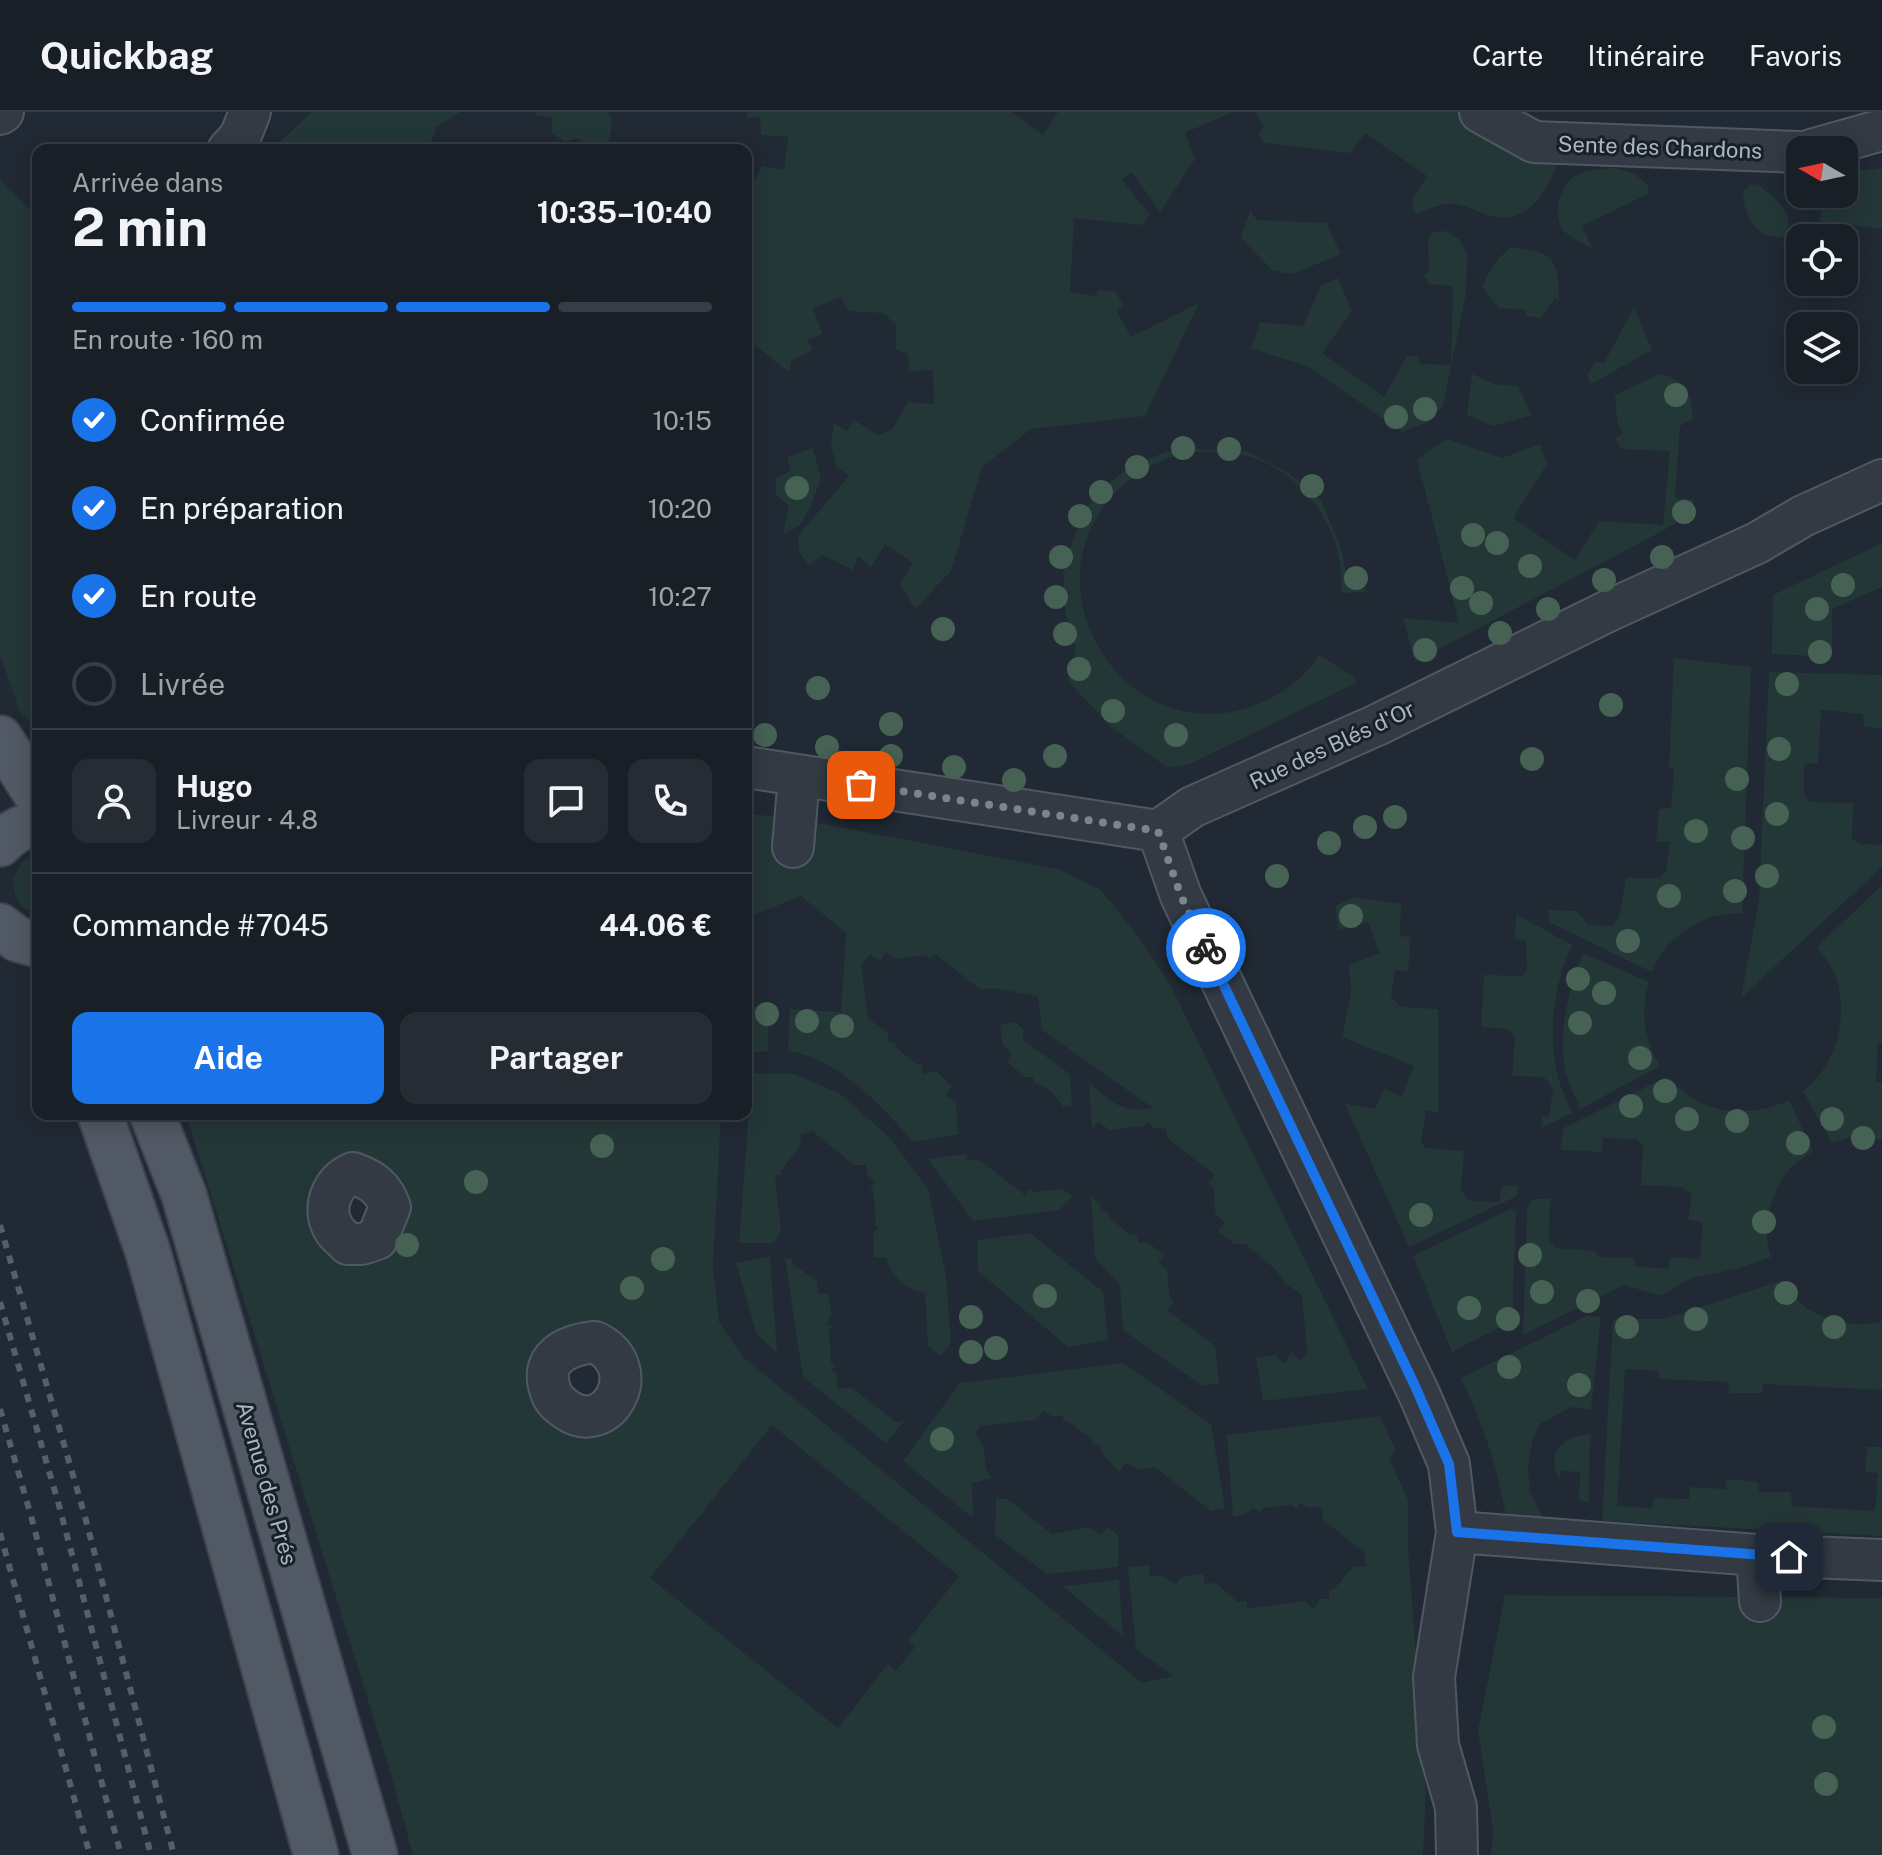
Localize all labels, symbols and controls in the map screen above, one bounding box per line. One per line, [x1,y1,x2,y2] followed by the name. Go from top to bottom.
[40,33,213,78] text: Quickbag
[1472,39,1543,72] text: Carte
[1587,39,1705,72] text: Itinéraire
[1749,39,1842,72] text: Favoris
[1557,130,1763,164] street label: Sente des Chardons
[1786,136,1858,208] north arrow
[1786,136,1858,384] map controls
[72,167,223,198] text: Arrivée dans
[537,194,712,230] text: 10:35–10:40
[72,197,208,258] text: 2 min
[1786,224,1858,296] button: locate
[1786,312,1858,384] button: layers
[72,324,263,355] text: En route · 160 m
[72,398,116,442] icon: check
[140,402,285,438] text: Confirmée
[652,405,712,436] text: 10:15
[72,486,116,530] icon: check
[140,490,344,526] text: En préparation
[648,493,712,524] text: 10:20
[72,574,116,618] icon: check
[140,578,257,614] text: En route
[648,581,712,612] text: 10:27
[140,666,225,702] text: Livrée
[1245,695,1419,795] street label: Rue des Blés d'Or
[827,751,895,819] pin
[72,759,156,843] button: person
[524,759,608,843] button: chat
[628,759,712,843] button: phone
[839,763,883,807] icon: bag
[176,768,253,804] text: Hugo
[176,804,318,835] text: Livreur · 4.8
[72,907,329,943] text: Commande #7045
[599,907,712,943] text: 44.06 €
[1166,908,1246,988] courier
[1184,926,1228,970] icon: bike
[72,1012,384,1104] button: Aide
[400,1012,712,1104] button: Partager
[231,1399,303,1567] street label: Avenue des Prés
[1755,1523,1823,1591] pin
[1767,1535,1811,1579] icon: home

